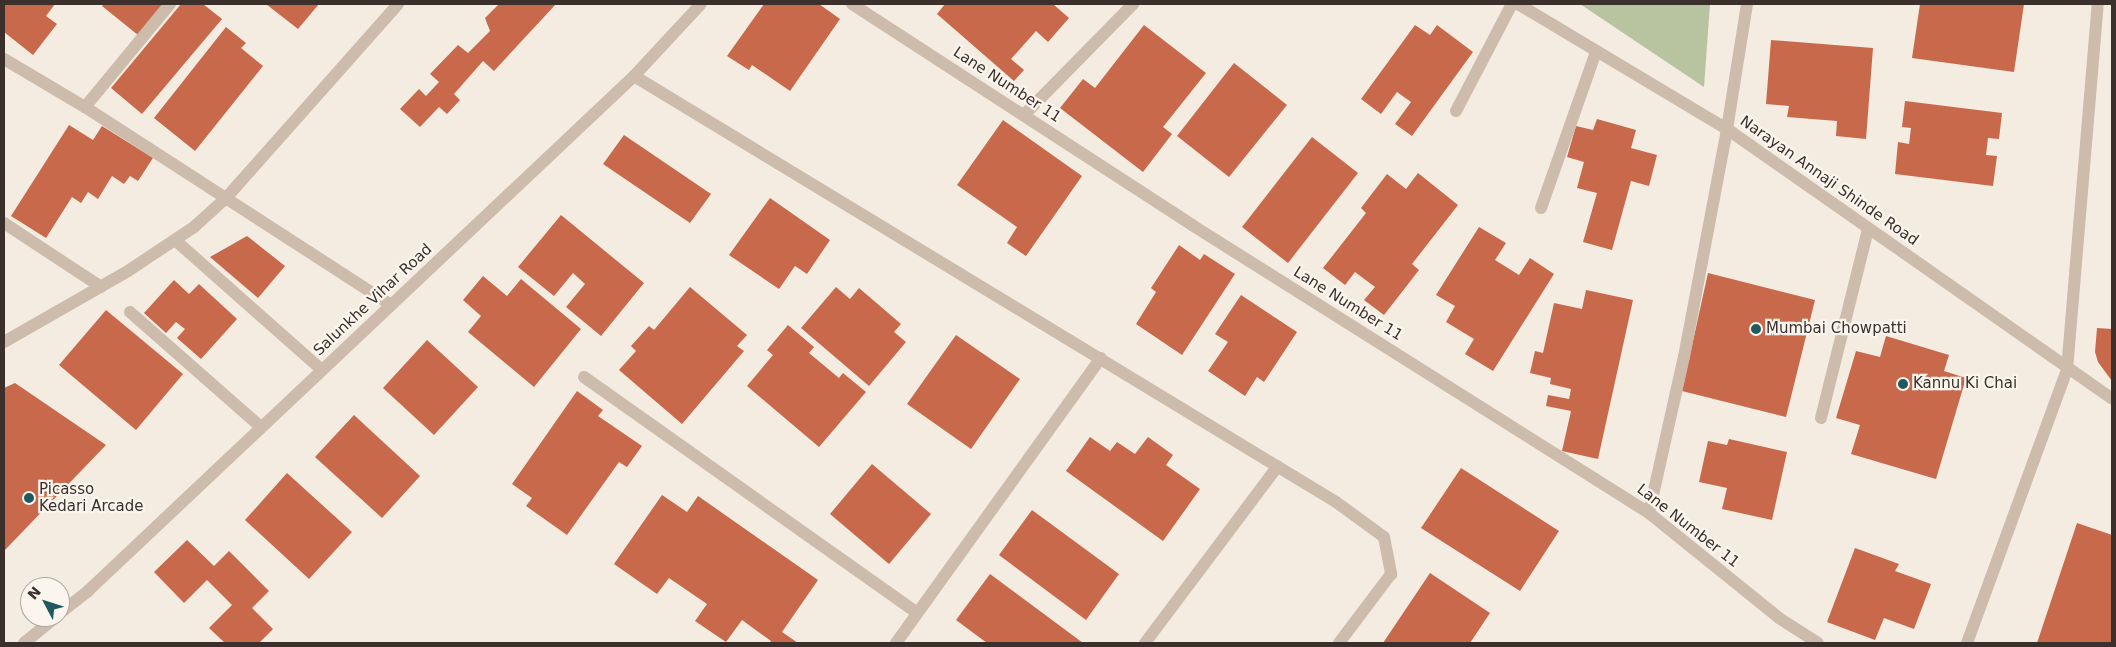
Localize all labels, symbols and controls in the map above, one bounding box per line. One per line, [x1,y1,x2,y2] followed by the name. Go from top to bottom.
[950,43,1064,127] street label: Lane Number 11
[1736,112,1922,250] street label: Narayan Annaji Shinde Road
[310,240,436,360] street label: Salunkhe Vihar Road
[1290,263,1406,345] street label: Lane Number 11
[1766,320,1907,338] place label: Mumbai Chowpatti
[1750,323,1762,335] marker: Mumbai Chowpatti
[1913,375,2017,393] place label: Kannu Ki Chai
[1897,378,1909,390] marker: Kannu Ki Chai
[39,480,143,515] place label: Picasso Kedari Arcade
[1633,480,1743,572] street label: Lane Number 11
[23,492,35,504] marker: Picasso Kedari Arcade
[20,577,70,627] north arrow
[24,583,44,603] text: N

